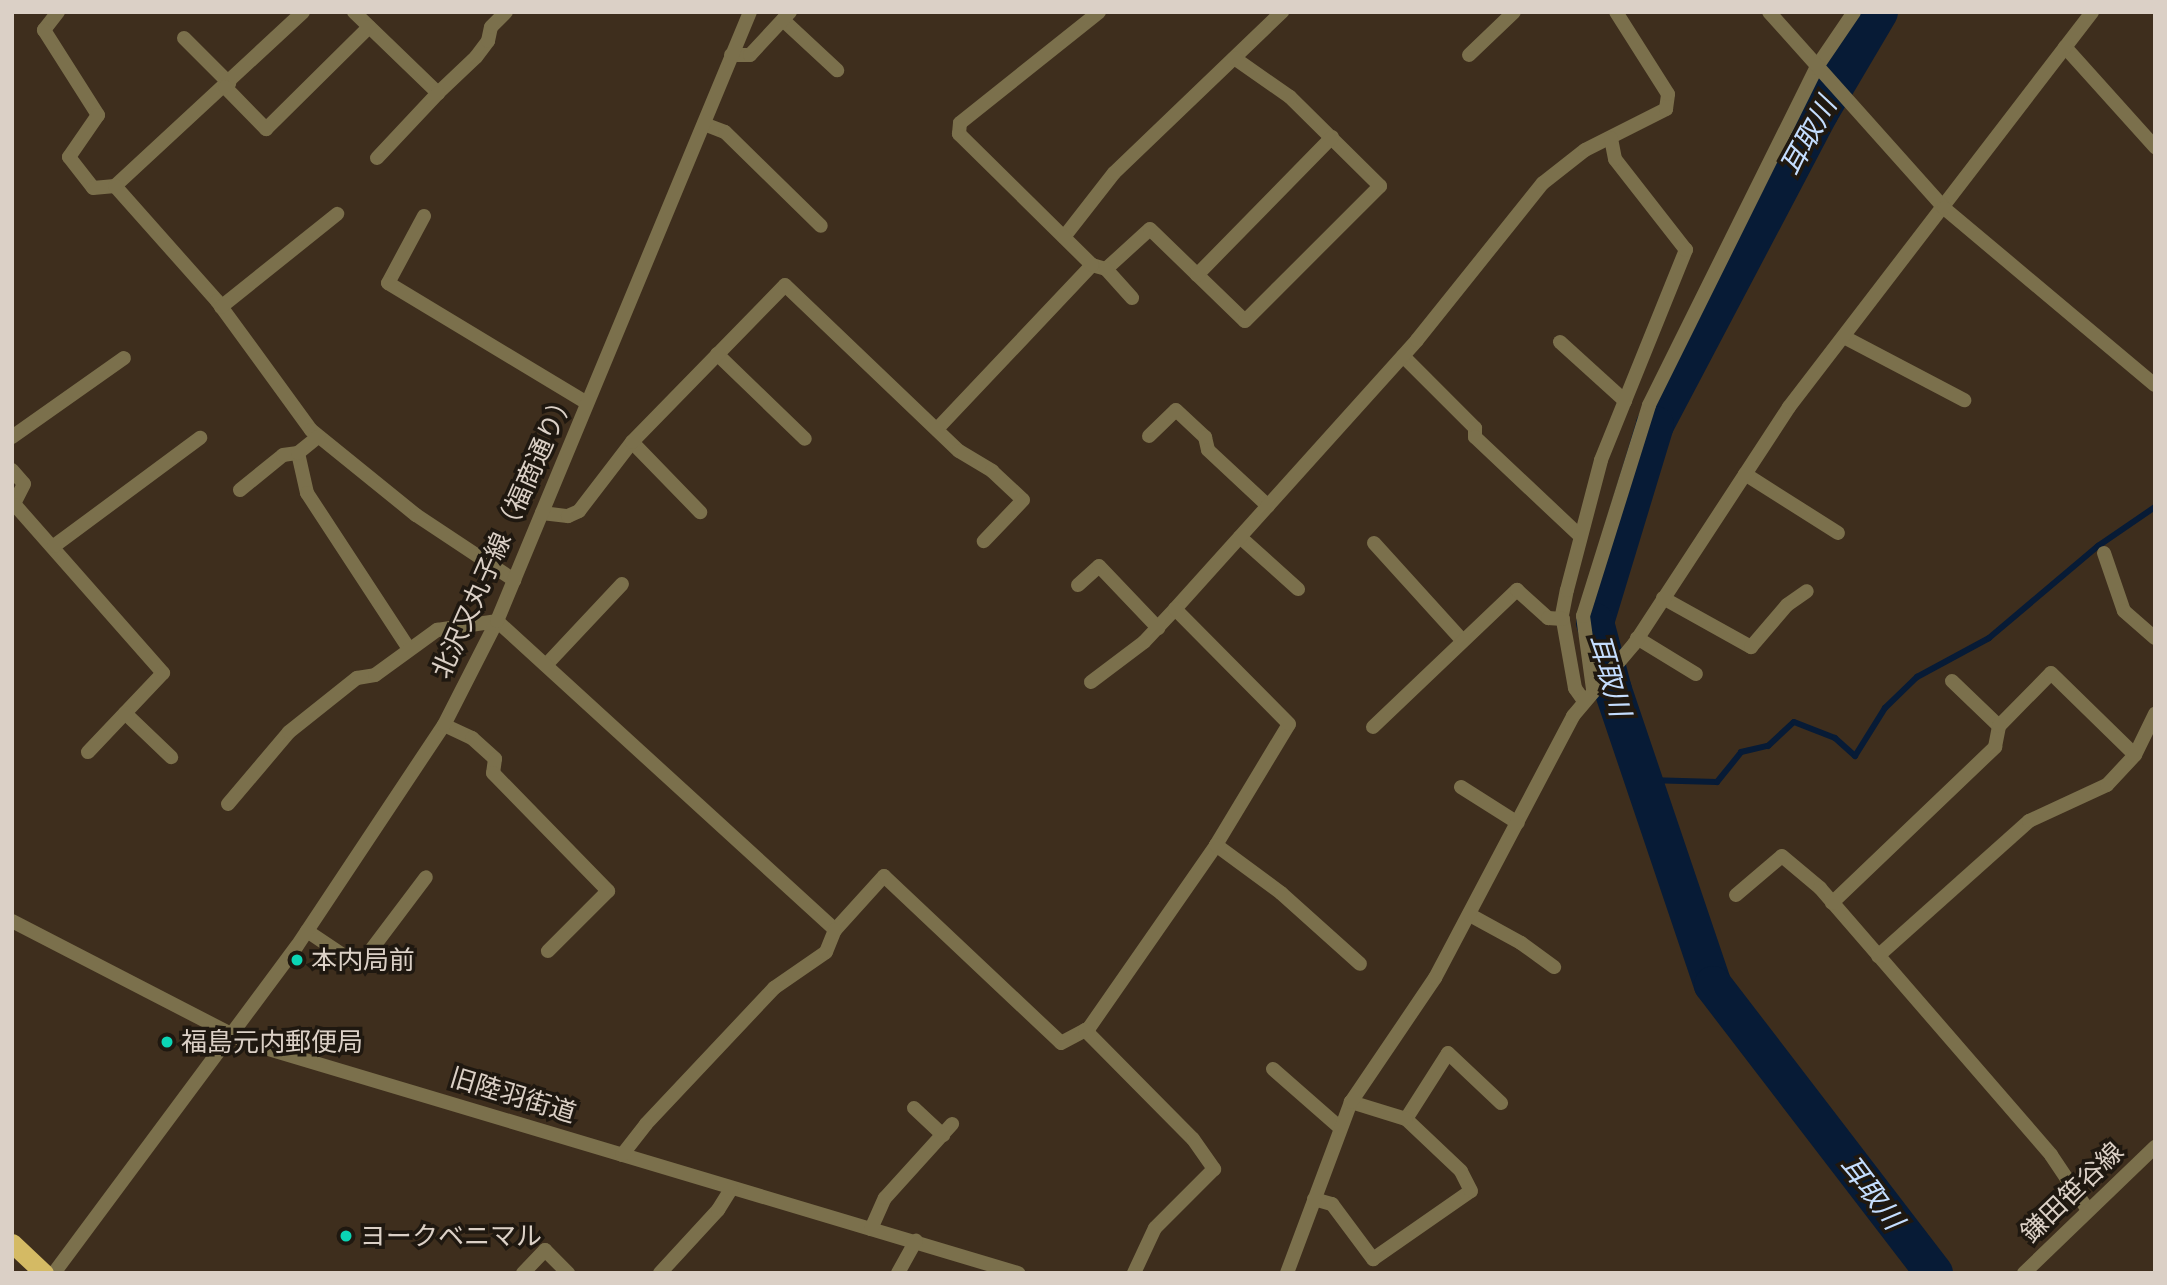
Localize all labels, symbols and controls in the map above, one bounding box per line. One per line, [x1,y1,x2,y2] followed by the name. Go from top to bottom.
[1773,91,1843,181] water label: 耳取川
[425,385,581,683] street label: 北沢又丸子線（福商通り）
[1582,630,1638,720] water label: 耳取川
[311,944,415,976] place label: 本内局前
[289,952,305,968] marker: 本内局前
[181,1026,363,1058] place label: 福島元内郵便局
[159,1034,175,1050] marker: 福島元内郵便局
[446,1061,580,1129] street label: 旧陸羽街道
[2014,1136,2130,1248] street label: 鎌田笹谷線
[1833,1148,1911,1236] water label: 耳取川
[360,1220,542,1252] place label: ヨークベニマル
[338,1228,354,1244] marker: ヨークベニマル

